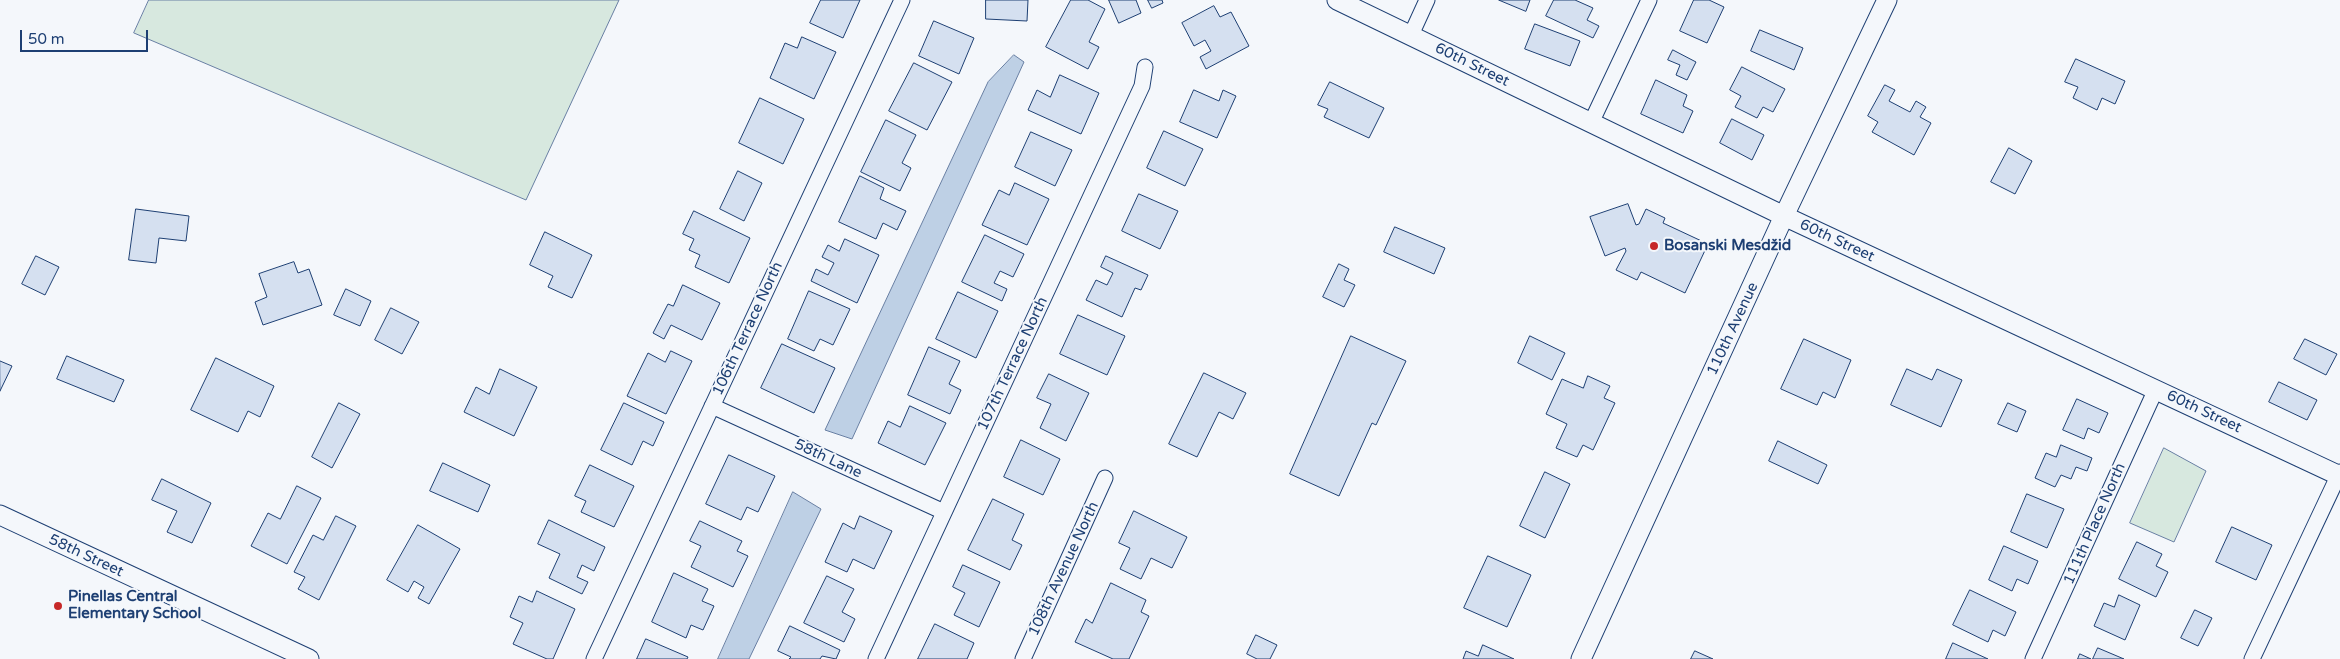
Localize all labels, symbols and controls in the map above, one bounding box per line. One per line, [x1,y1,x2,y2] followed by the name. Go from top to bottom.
[22,20,150,52] scale bar
[28,30,65,48] text: 50 m
[1432,39,1512,91] street label: 60th Street
[1797,216,1877,266] street label: 60th Street
[1664,237,1791,255] place label: Bosanski Mesdžid
[1648,240,1660,252] marker: Bosanski Mesdžid
[709,259,787,399] street label: 106th Terrace North
[1704,280,1762,378] street label: 110th Avenue
[974,294,1052,434] street label: 107th Terrace North
[2164,387,2244,437] street label: 60th Street
[791,436,865,482] street label: 58th Lane
[2060,460,2130,588] street label: 111th Place North
[1025,499,1103,639] street label: 108th Avenue North
[46,531,126,581] street label: 58th Street
[68,588,201,623] place label: Pinellas Central Elementary School
[52,600,64,612] marker: Pinellas Central Elementary School

